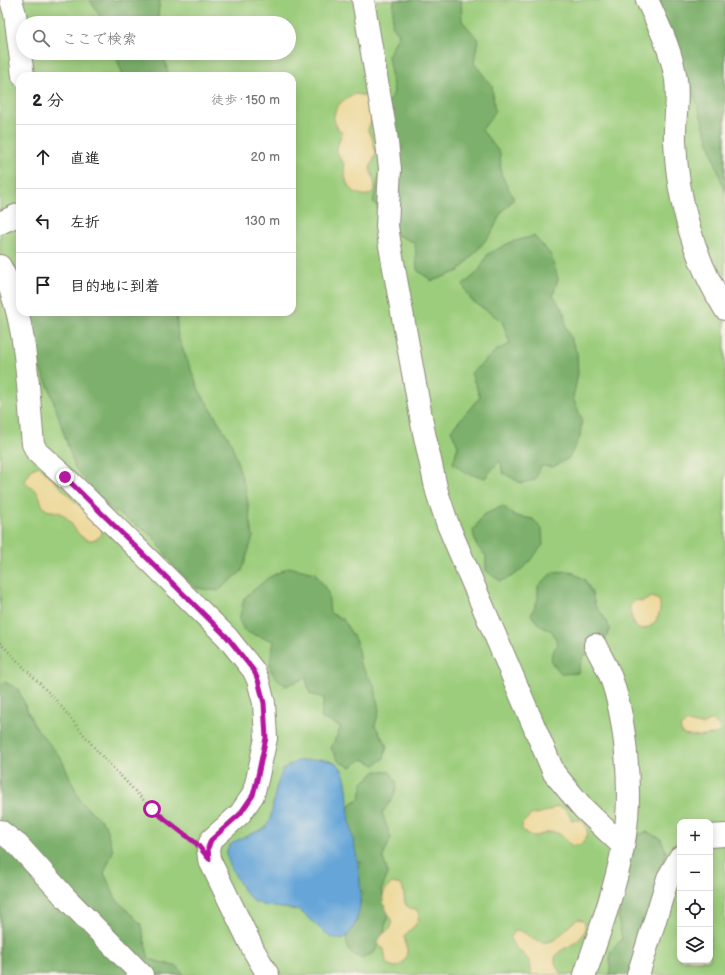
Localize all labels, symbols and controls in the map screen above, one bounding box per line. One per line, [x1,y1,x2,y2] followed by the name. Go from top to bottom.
[16,16,296,60] search box
[30,27,52,49] icon: search
[62,30,137,49] text: ここで検索
[32,91,64,111] text: 2 分
[211,92,280,108] text: 徒歩 · 150 m
[32,146,54,168] icon: ahead
[70,149,100,168] text: 直進
[250,149,280,165] text: 20 m
[32,210,54,232] icon: left
[70,213,100,232] text: 左折
[245,213,280,229] text: 130 m
[32,274,54,296] icon: arrive
[70,277,160,296] text: 目的地に到着
[56,468,74,486] route end
[143,800,161,818] route start
[677,819,713,963] map controls
[677,819,713,855] button: +
[677,855,713,891] button: −
[677,891,713,927] button: locate
[677,927,713,963] button: layers

